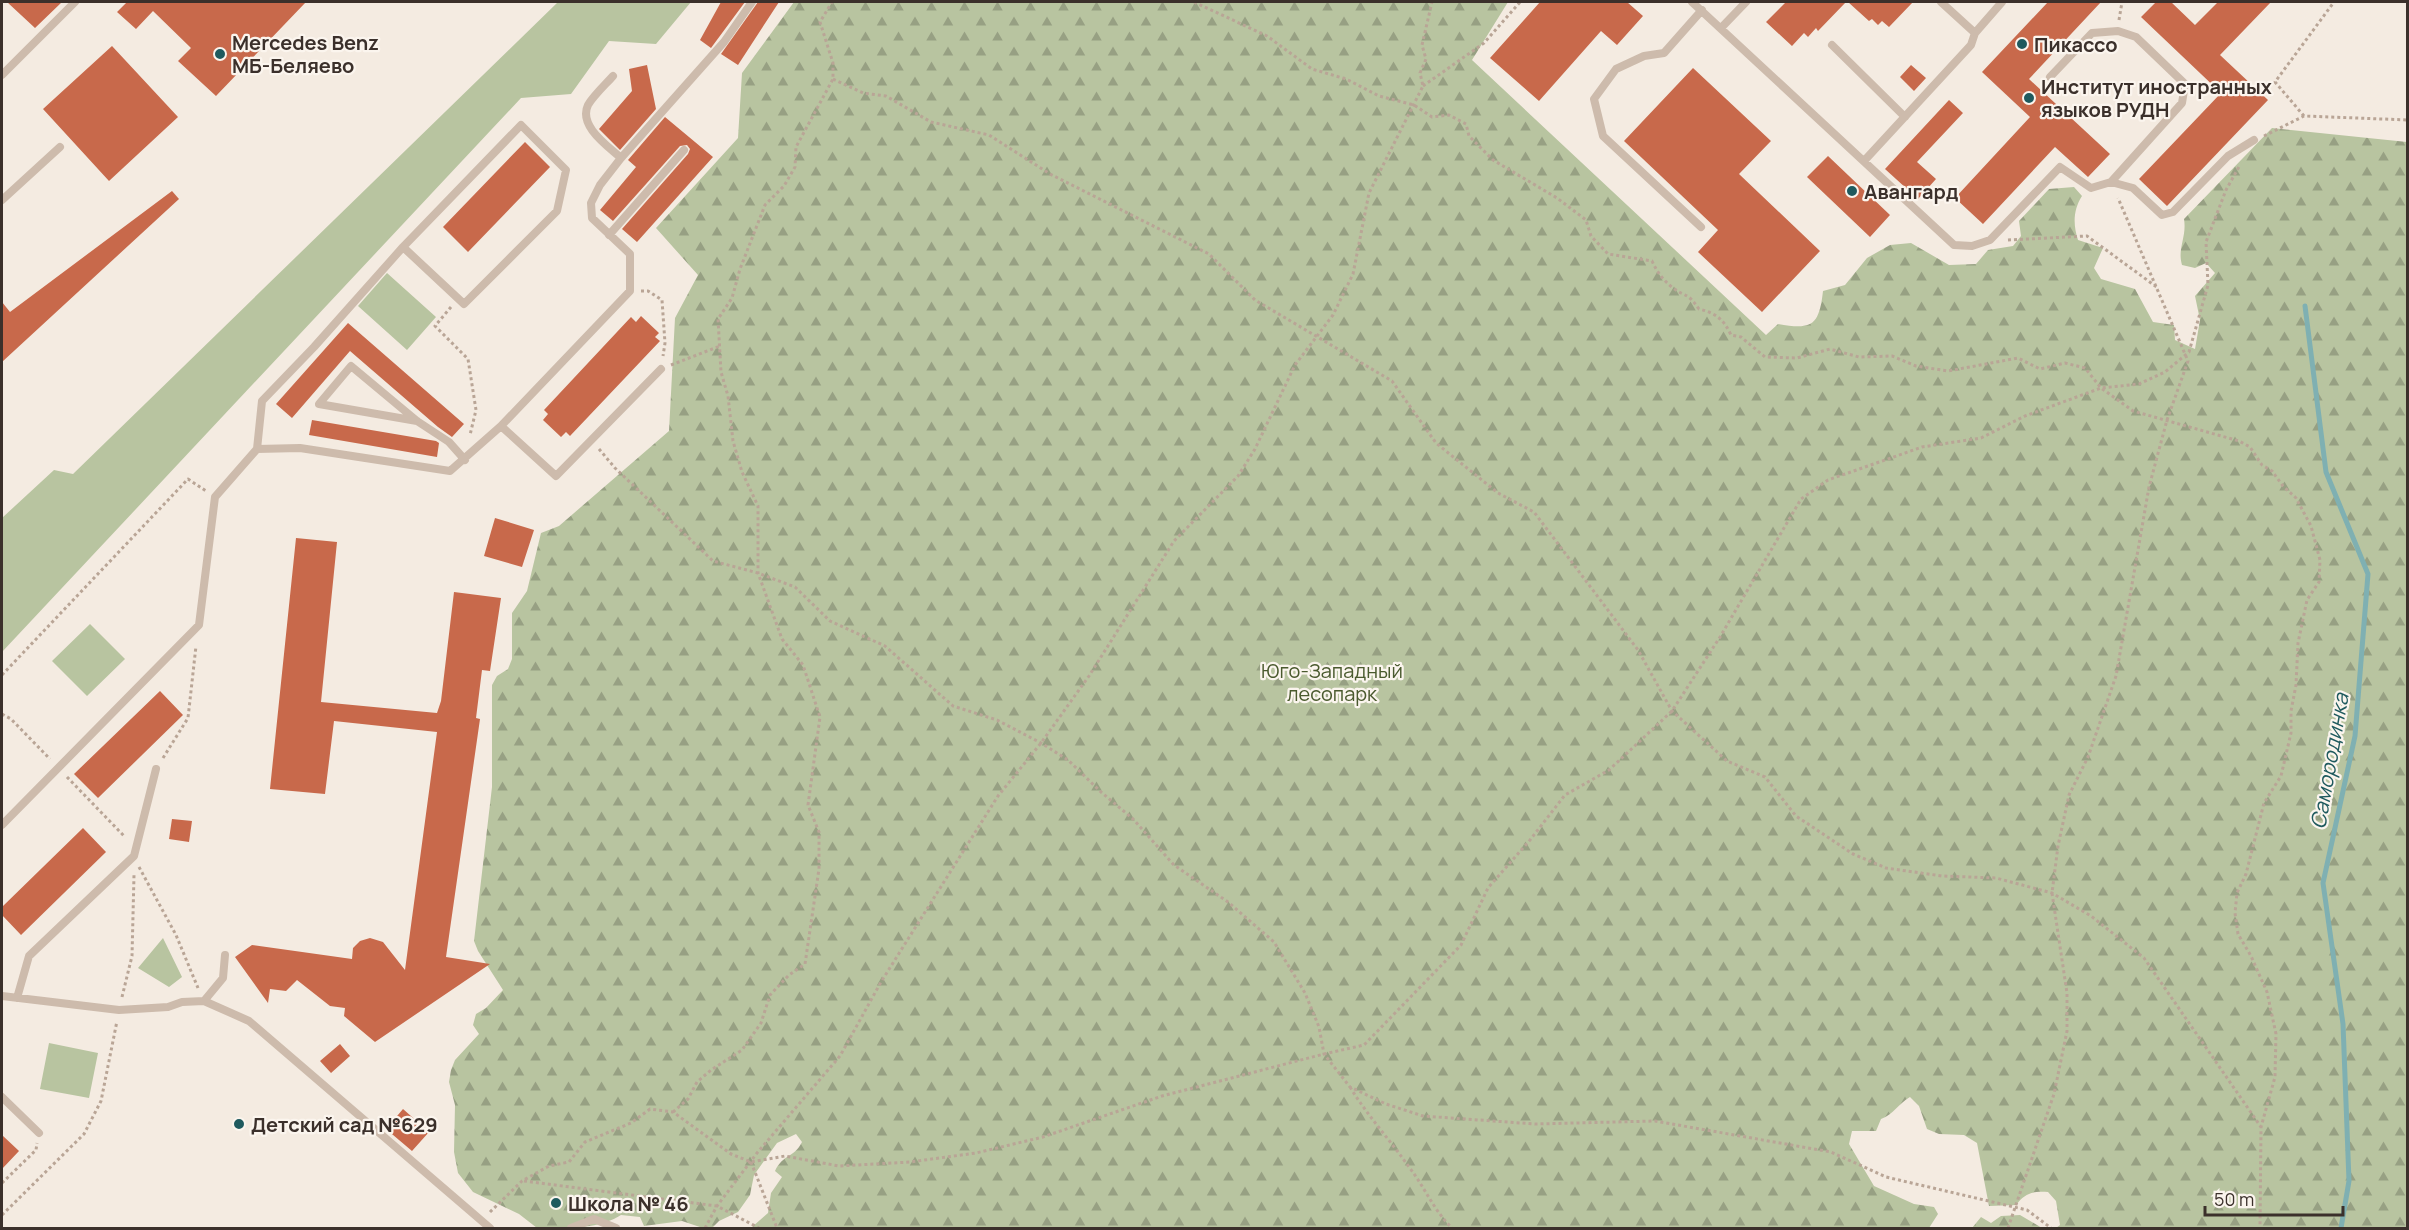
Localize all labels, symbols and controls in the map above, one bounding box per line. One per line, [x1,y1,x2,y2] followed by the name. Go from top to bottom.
[232,29,379,79] place label: Mercedes Benz МБ-Беляево
[2034,31,2118,58] place label: Пикассо
[2015,37,2029,51] marker: Пикассо
[213,47,227,61] marker: Mercedes Benz МБ-Беляево
[2041,73,2272,123] place label: Институт иностранных языков РУДН
[2022,91,2036,105] marker: Институт иностранных языков РУДН
[1864,178,1959,205] place label: Авангард
[1845,184,1859,198] marker: Авангард
[1261,657,1403,707] park label: Юго-Западный лесопарк
[2303,690,2355,831] water label: Самородинка
[251,1111,438,1138] place label: Детский сад №629
[232,1117,246,1131] marker: Детский сад №629
[2205,1179,2343,1217] scale bar
[2214,1187,2254,1211] text: 50 m
[568,1190,689,1217] place label: Школа № 46
[549,1196,563,1210] marker: Школа № 46

